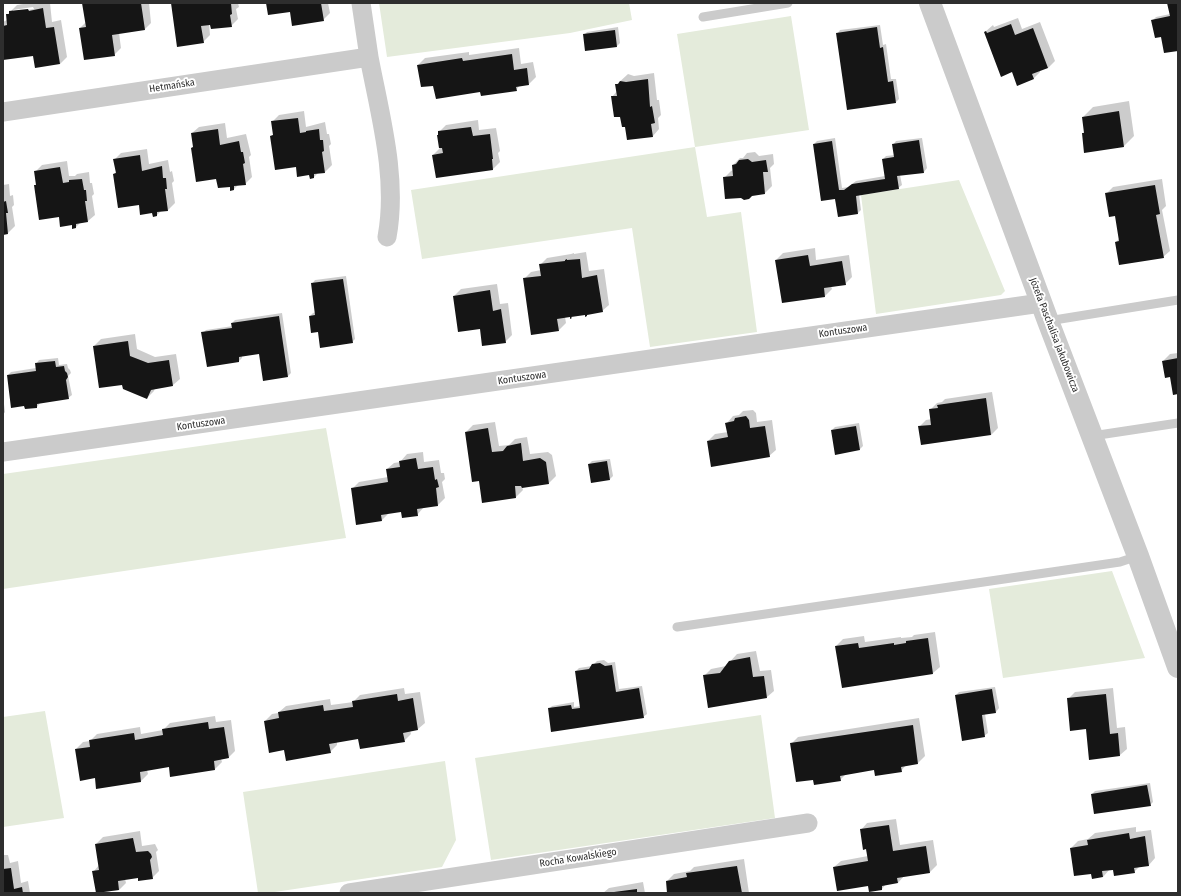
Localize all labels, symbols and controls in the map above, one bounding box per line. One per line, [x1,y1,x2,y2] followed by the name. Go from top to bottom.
[148,76,196,96] street label: Hetmańska
[1027,276,1081,394] street label: Józefa Paschalisa Jakubowicza
[818,322,868,340] street label: Kontuszowa
[497,369,547,387] street label: Kontuszowa
[176,415,226,433] street label: Kontuszowa
[539,846,617,870] street label: Rocha Kowalskiego

